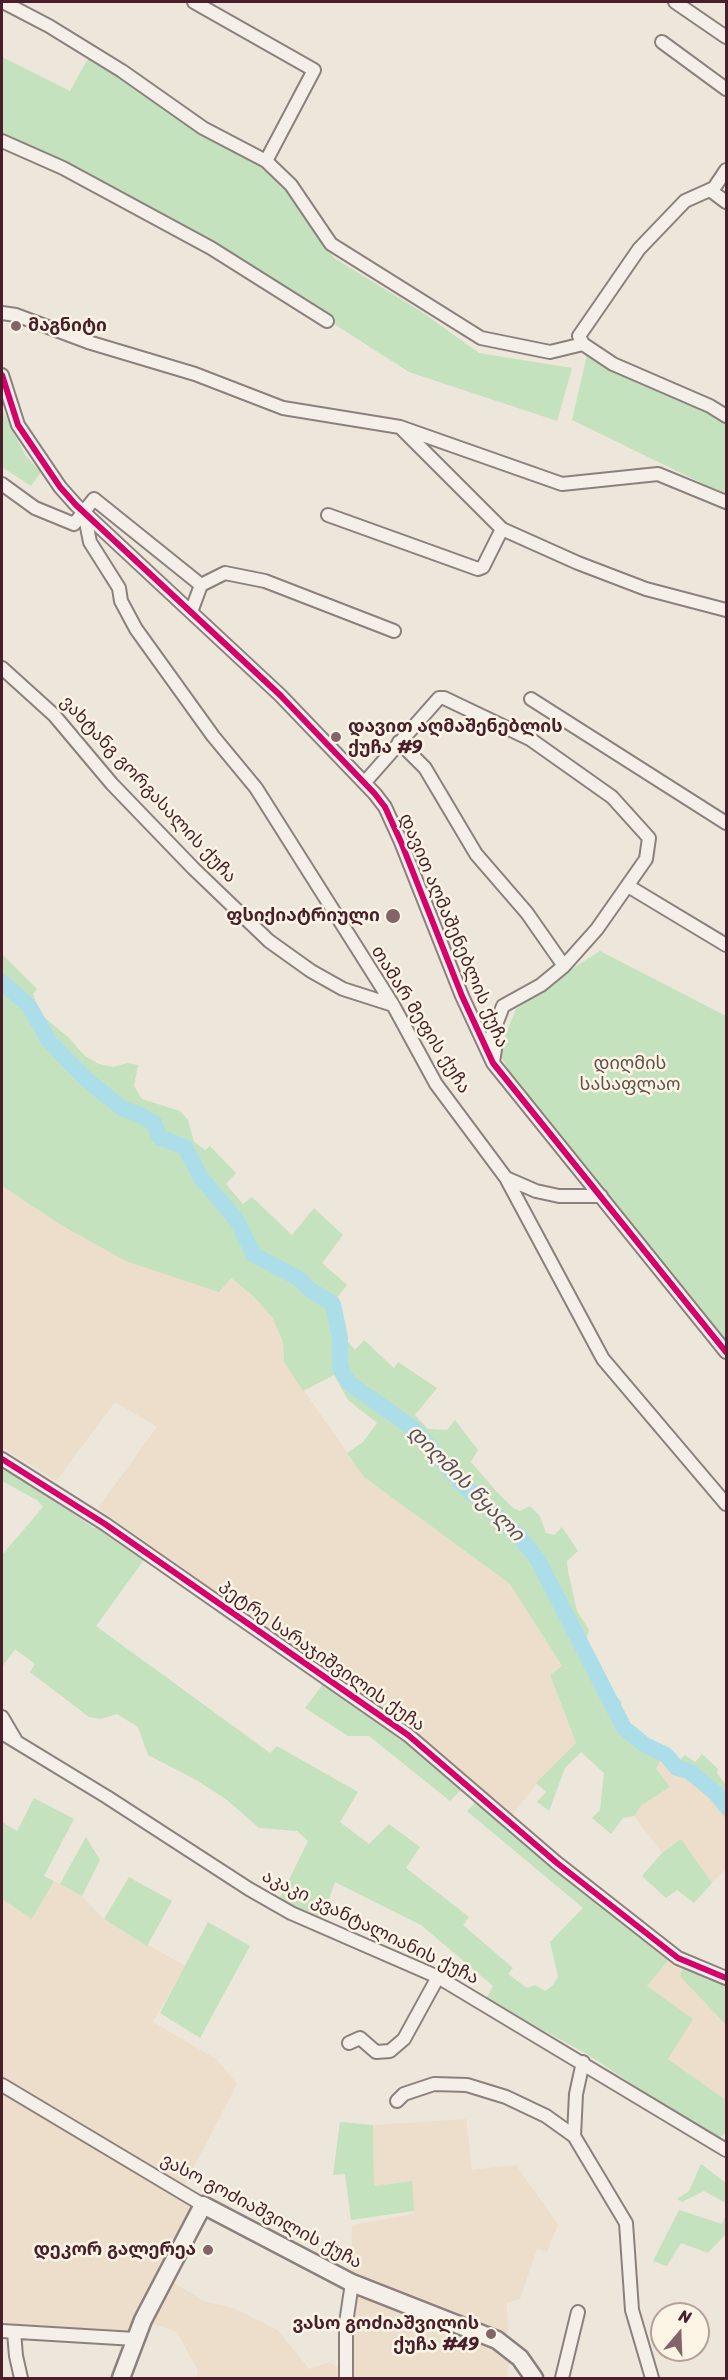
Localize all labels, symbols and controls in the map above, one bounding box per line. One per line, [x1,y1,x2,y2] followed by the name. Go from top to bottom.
[28,315,107,337] place label: მაგნიტი
[9,319,23,333] marker: მაგნიტი
[55,692,241,888] street label: ვახტანგ გორგასალის ქუჩა
[348,716,563,758] place label: დავით აღმაშენებლის ქუჩა #9
[329,730,343,744] marker: დავით აღმაშენებლის ქუჩა #9
[394,811,512,1051] street label: დავით აღმაშენებლის ქუჩა
[226,905,380,927] place label: ფსიქიატრიული
[384,907,402,925] marker: ფსიქიატრიული
[366,942,474,1098] street label: თამარ მეფის ქუჩა
[580,1053,680,1096] park label: დიღმის სასაფლაო
[402,1421,528,1547] water label: დიღმის წყალი
[213,1577,429,1737] street label: პეტრე სარაჯიშვილის ქუჩა
[258,1866,482,1990] street label: აკაკი კვანტალიანის ქუჩა
[157,2150,365,2274] street label: ვასო გოძიაშვილის ქუჩა
[34,2239,196,2261] place label: დეკორ გალერეა
[201,2243,215,2257] marker: დეკორ გალერეა
[675,2301,695,2332] text: N
[650,2302,710,2362] north arrow
[292,2313,479,2356] place label: ვასო გოძიაშვილის ქუჩა #49
[484,2327,498,2341] marker: ვასო გოძიაშვილის ქუჩა #49

